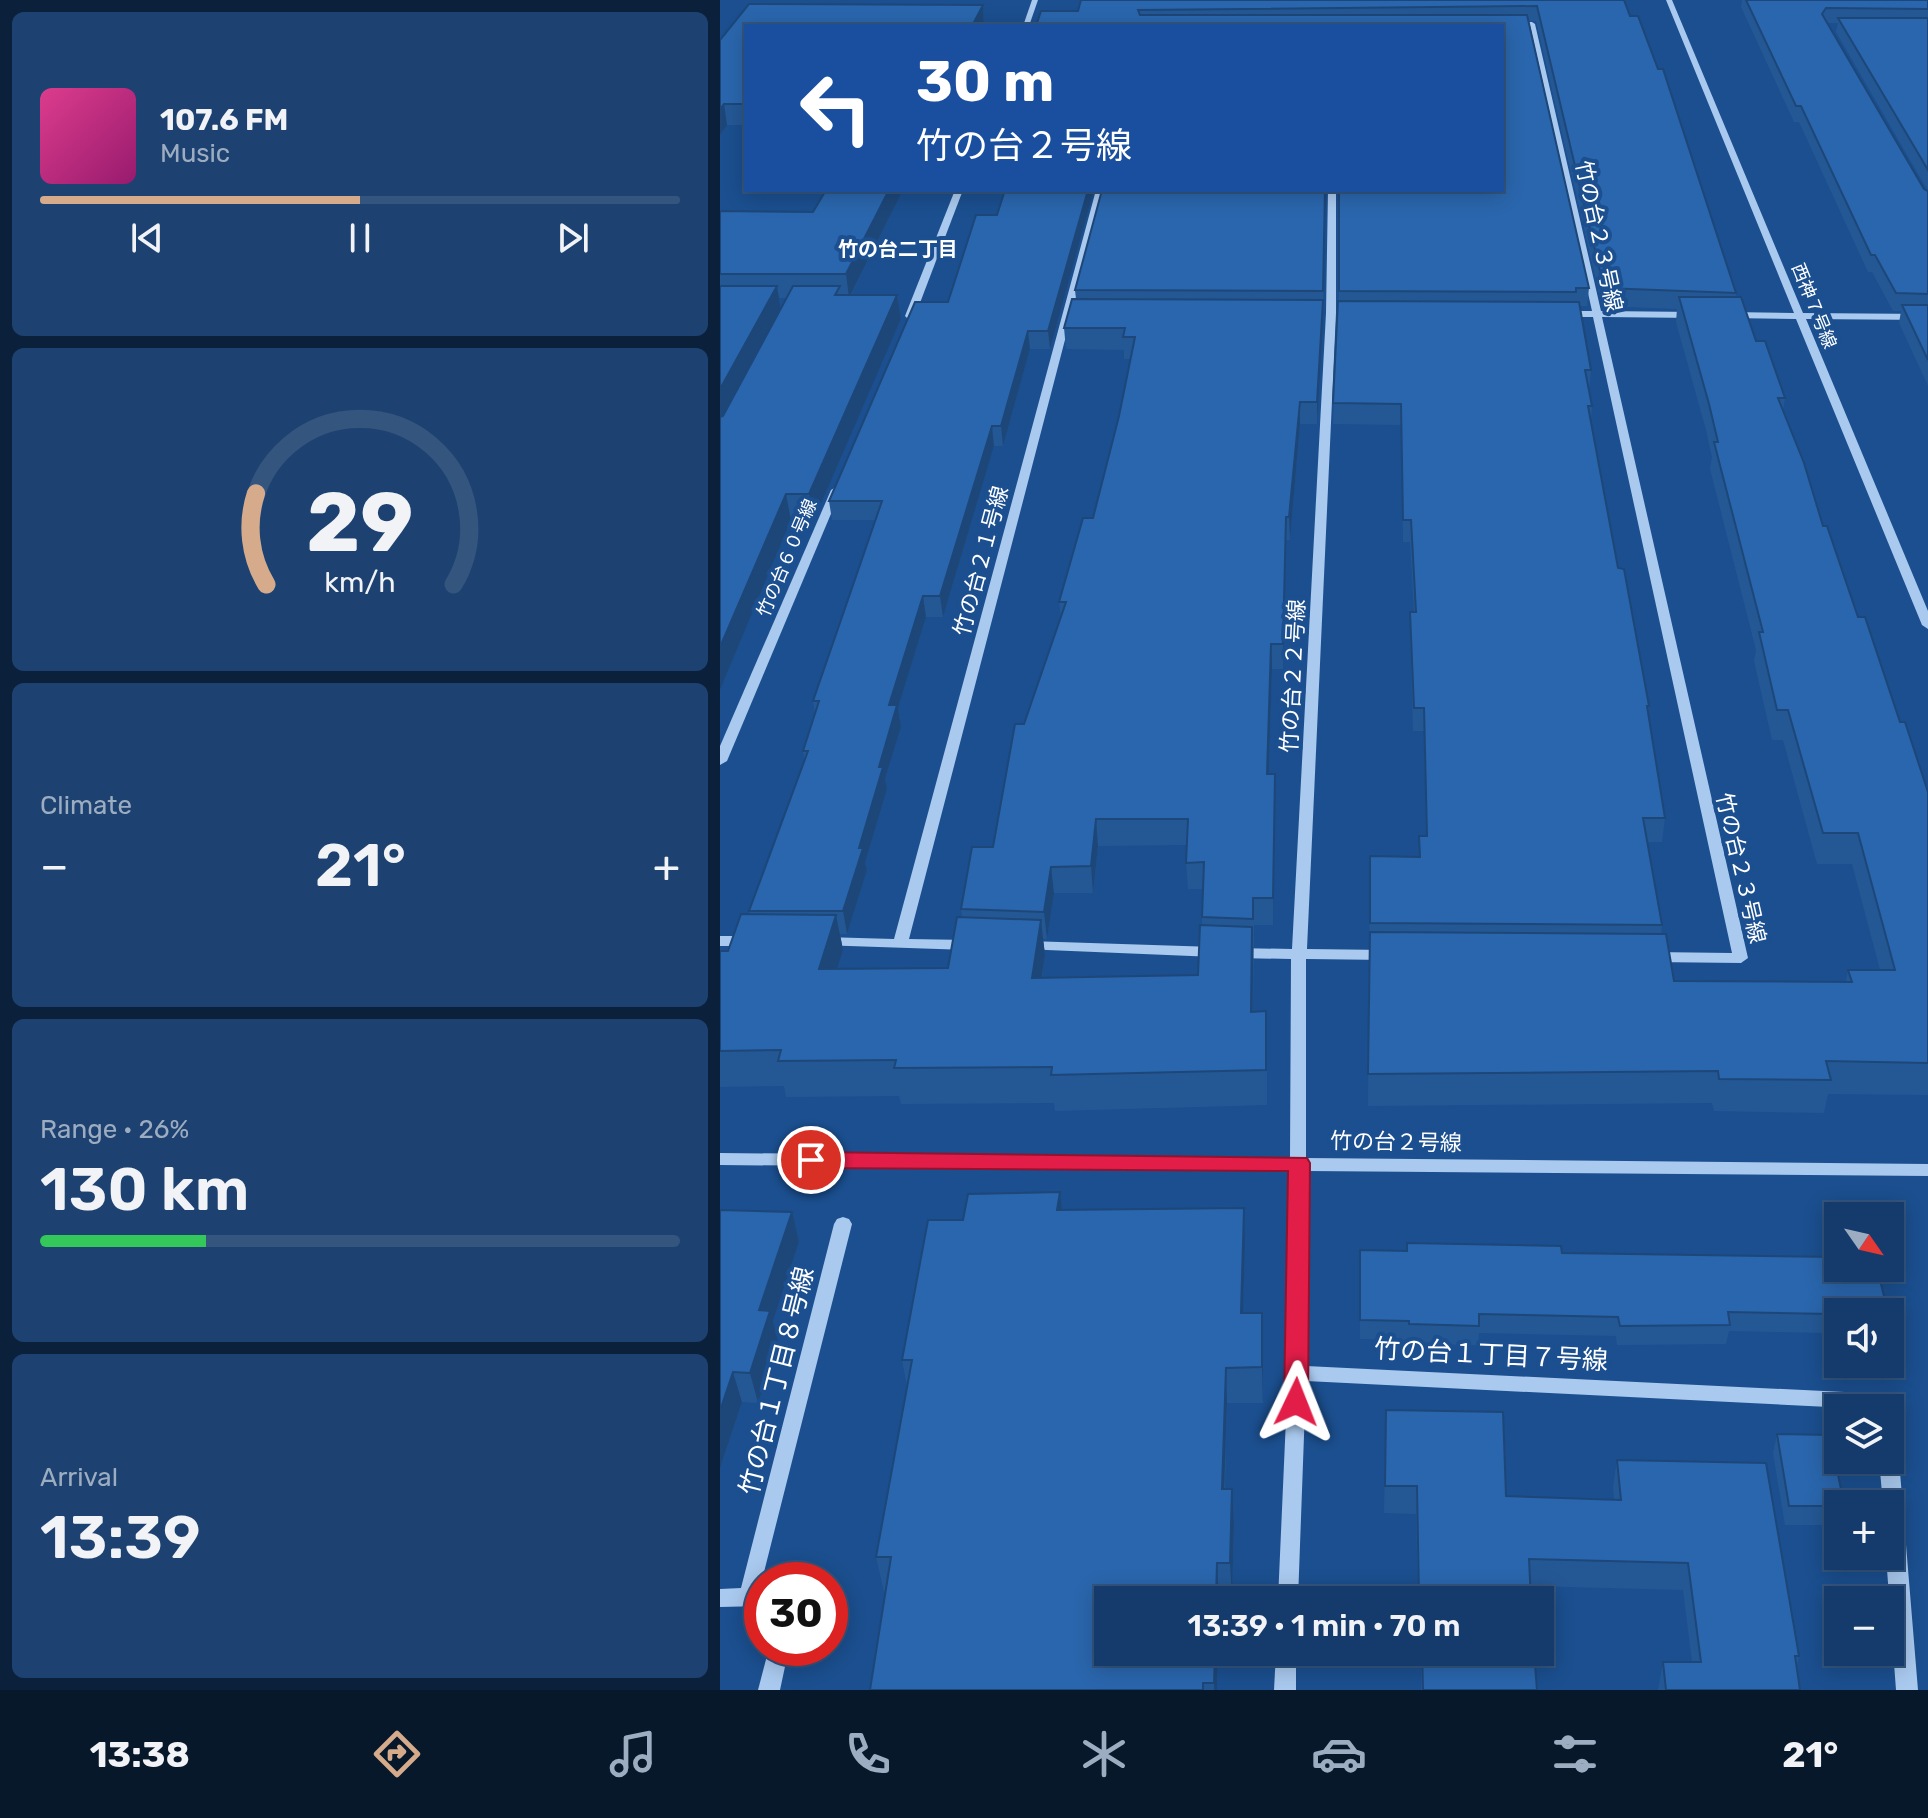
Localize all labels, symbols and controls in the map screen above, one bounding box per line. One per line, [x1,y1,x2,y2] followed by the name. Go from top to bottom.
[916,49,1054,115] text: 30 m
[784,56,888,160] icon: left
[160,102,288,138] text: 107.6 FM
[916,124,1132,167] text: 竹の台２号線
[160,138,230,169] text: Music
[1570,158,1628,314] street label: 竹の台２３号線
[125,216,169,260] icon: previous
[338,216,382,260] icon: pause
[551,216,595,260] icon: next
[838,237,958,261] district label: 竹の台二丁目
[1787,260,1841,352] street label: 西神７号線
[306,473,414,572] text: 29
[948,483,1014,639] street label: 竹の台２１号線
[752,496,822,620] street label: 竹の台６０号線
[324,566,396,600] text: km/h
[1275,598,1311,754] street label: 竹の台２２号線
[40,790,132,821] text: Climate
[1711,790,1771,946] street label: 竹の台２３号線
[315,830,406,901] text: 21°
[40,840,69,892] text: −
[653,840,680,892] text: +
[40,1114,189,1145] text: Range · 26%
[777,1126,845,1194] pin
[1330,1127,1462,1157] street label: 竹の台２号線
[789,1138,833,1182] icon: arrive
[40,1154,249,1225] text: 130 km
[1824,1202,1904,1282] north arrow
[1824,1202,1904,1666] map controls
[734,1264,820,1498] street label: 竹の台１丁目８号線
[1824,1298,1904,1378] button: sound
[1373,1333,1609,1377] street label: 竹の台１丁目７号線
[1254,1360,1338,1444] position arrow
[1824,1394,1904,1474] button: layers
[40,1462,118,1493] text: Arrival
[1824,1490,1904,1570] button: +
[40,1502,201,1573] text: 13:39
[744,1562,848,1666] speed limit sign: 30
[1824,1586,1904,1666] button: −
[1188,1608,1460,1644] text: 13:39 · 1 min · 70 m
[369,1726,425,1782] icon: directions
[605,1726,661,1782] icon: music
[840,1726,896,1782] icon: phone
[1076,1726,1132,1782] icon: climate
[1311,1726,1367,1782] icon: car
[1547,1726,1603,1782] icon: filters
[90,1733,190,1776] text: 13:38
[1782,1733,1838,1776] text: 21°

